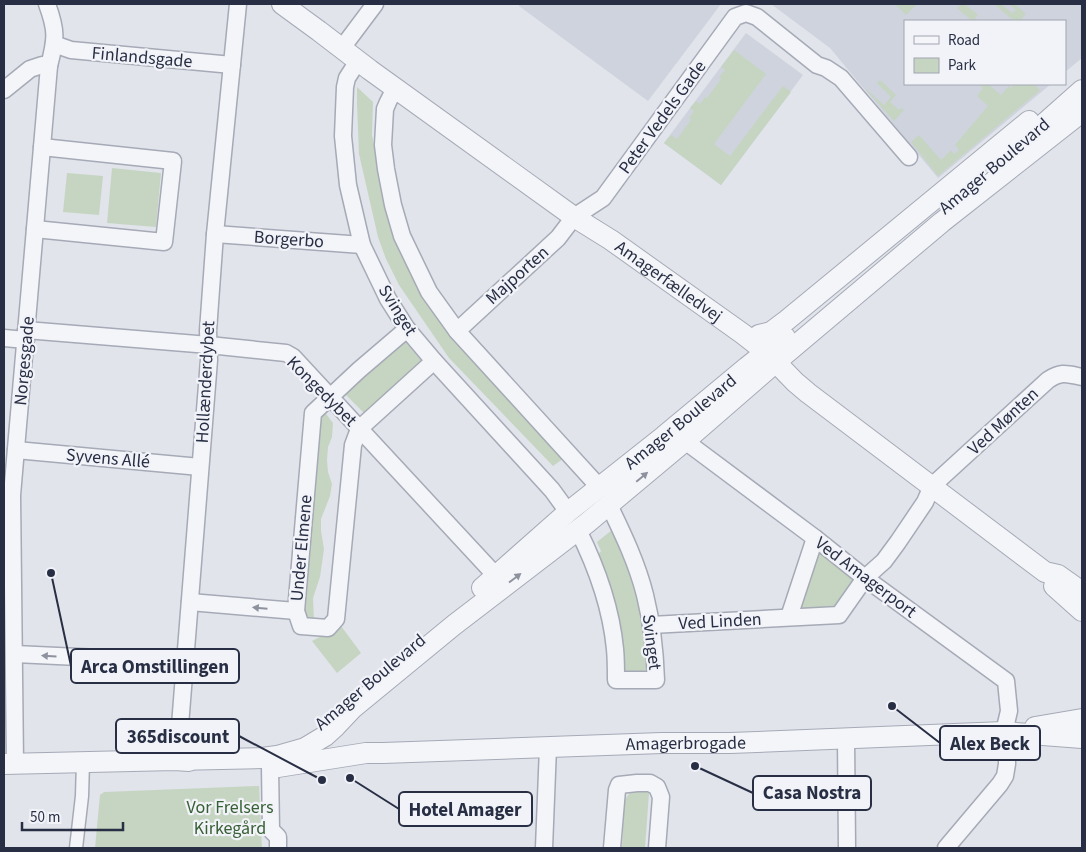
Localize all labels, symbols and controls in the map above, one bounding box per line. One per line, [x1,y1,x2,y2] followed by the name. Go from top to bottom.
[904,20,1066,85] legend
[948,30,980,51] text: Road
[91,41,193,74] street label: Finlandsgade
[613,55,712,179] street label: Peter Vedels Gade
[948,55,977,76] text: Park
[933,112,1055,220] street label: Amager Boulevard
[253,225,325,254] street label: Borgerbo
[610,235,727,328] street label: Amagerfælledvej
[480,240,554,310] street label: Majporten
[372,280,423,341] street label: Svinget
[8,315,41,407] street label: Norgesgade
[190,320,221,444] street label: Hollænderdybet
[281,350,363,432] street label: Kongedybet
[619,369,742,476] street label: Amager Boulevard
[962,382,1044,461] street label: Ved Mønten
[65,442,151,475] street label: Syvens Allé
[636,471,649,482] one-way arrow
[284,494,319,602] street label: Under Elmene
[810,531,922,624] street label: Ved Amagerport
[508,573,522,583] one-way arrow
[252,603,268,611] one-way arrow
[678,607,762,636] street label: Ved Linden
[636,613,667,671] street label: Svinget
[309,628,431,736] street label: Amager Boulevard
[71,649,239,683] callout: Arca Omstillingen
[41,651,57,659] one-way arrow
[80,654,229,681] text: Arca Omstillingen
[116,719,239,753] callout: 365discount
[127,724,229,751] text: 365discount
[940,726,1040,760] callout: Alex Beck
[625,730,746,757] street label: Amagerbrogade
[949,731,1031,758] text: Alex Beck
[753,776,871,810] callout: Casa Nostra
[763,780,861,807] text: Casa Nostra
[399,792,532,826] callout: Hotel Amager
[187,795,273,841] park label: Vor Frelsers Kirkegård
[408,797,522,824] text: Hotel Amager
[22,800,124,832] scale bar
[30,807,60,828] text: 50 m

